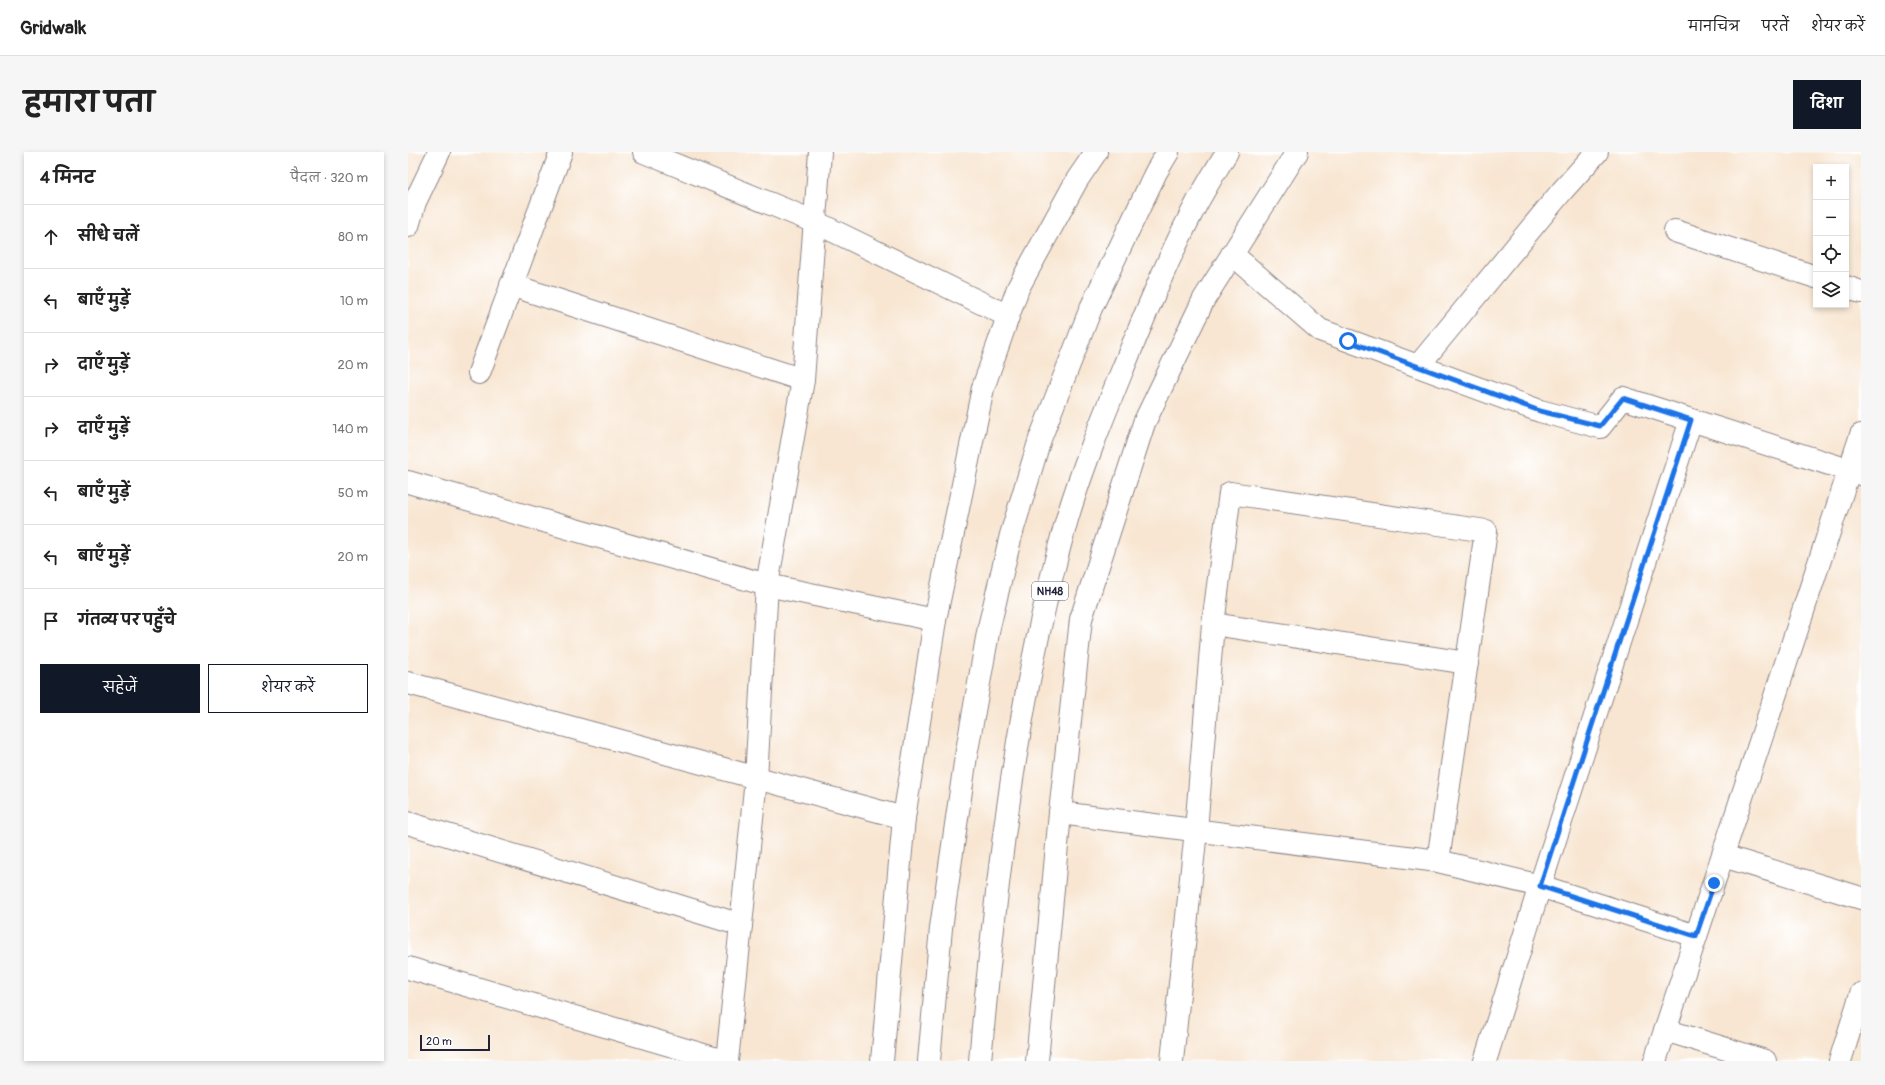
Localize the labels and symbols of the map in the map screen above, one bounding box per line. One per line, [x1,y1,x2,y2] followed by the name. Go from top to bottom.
[1339,332,1357,350] route start
[1032,582,1068,600] road number: NH48
[1705,874,1723,892] route end
[420,1033,490,1052] scale bar

